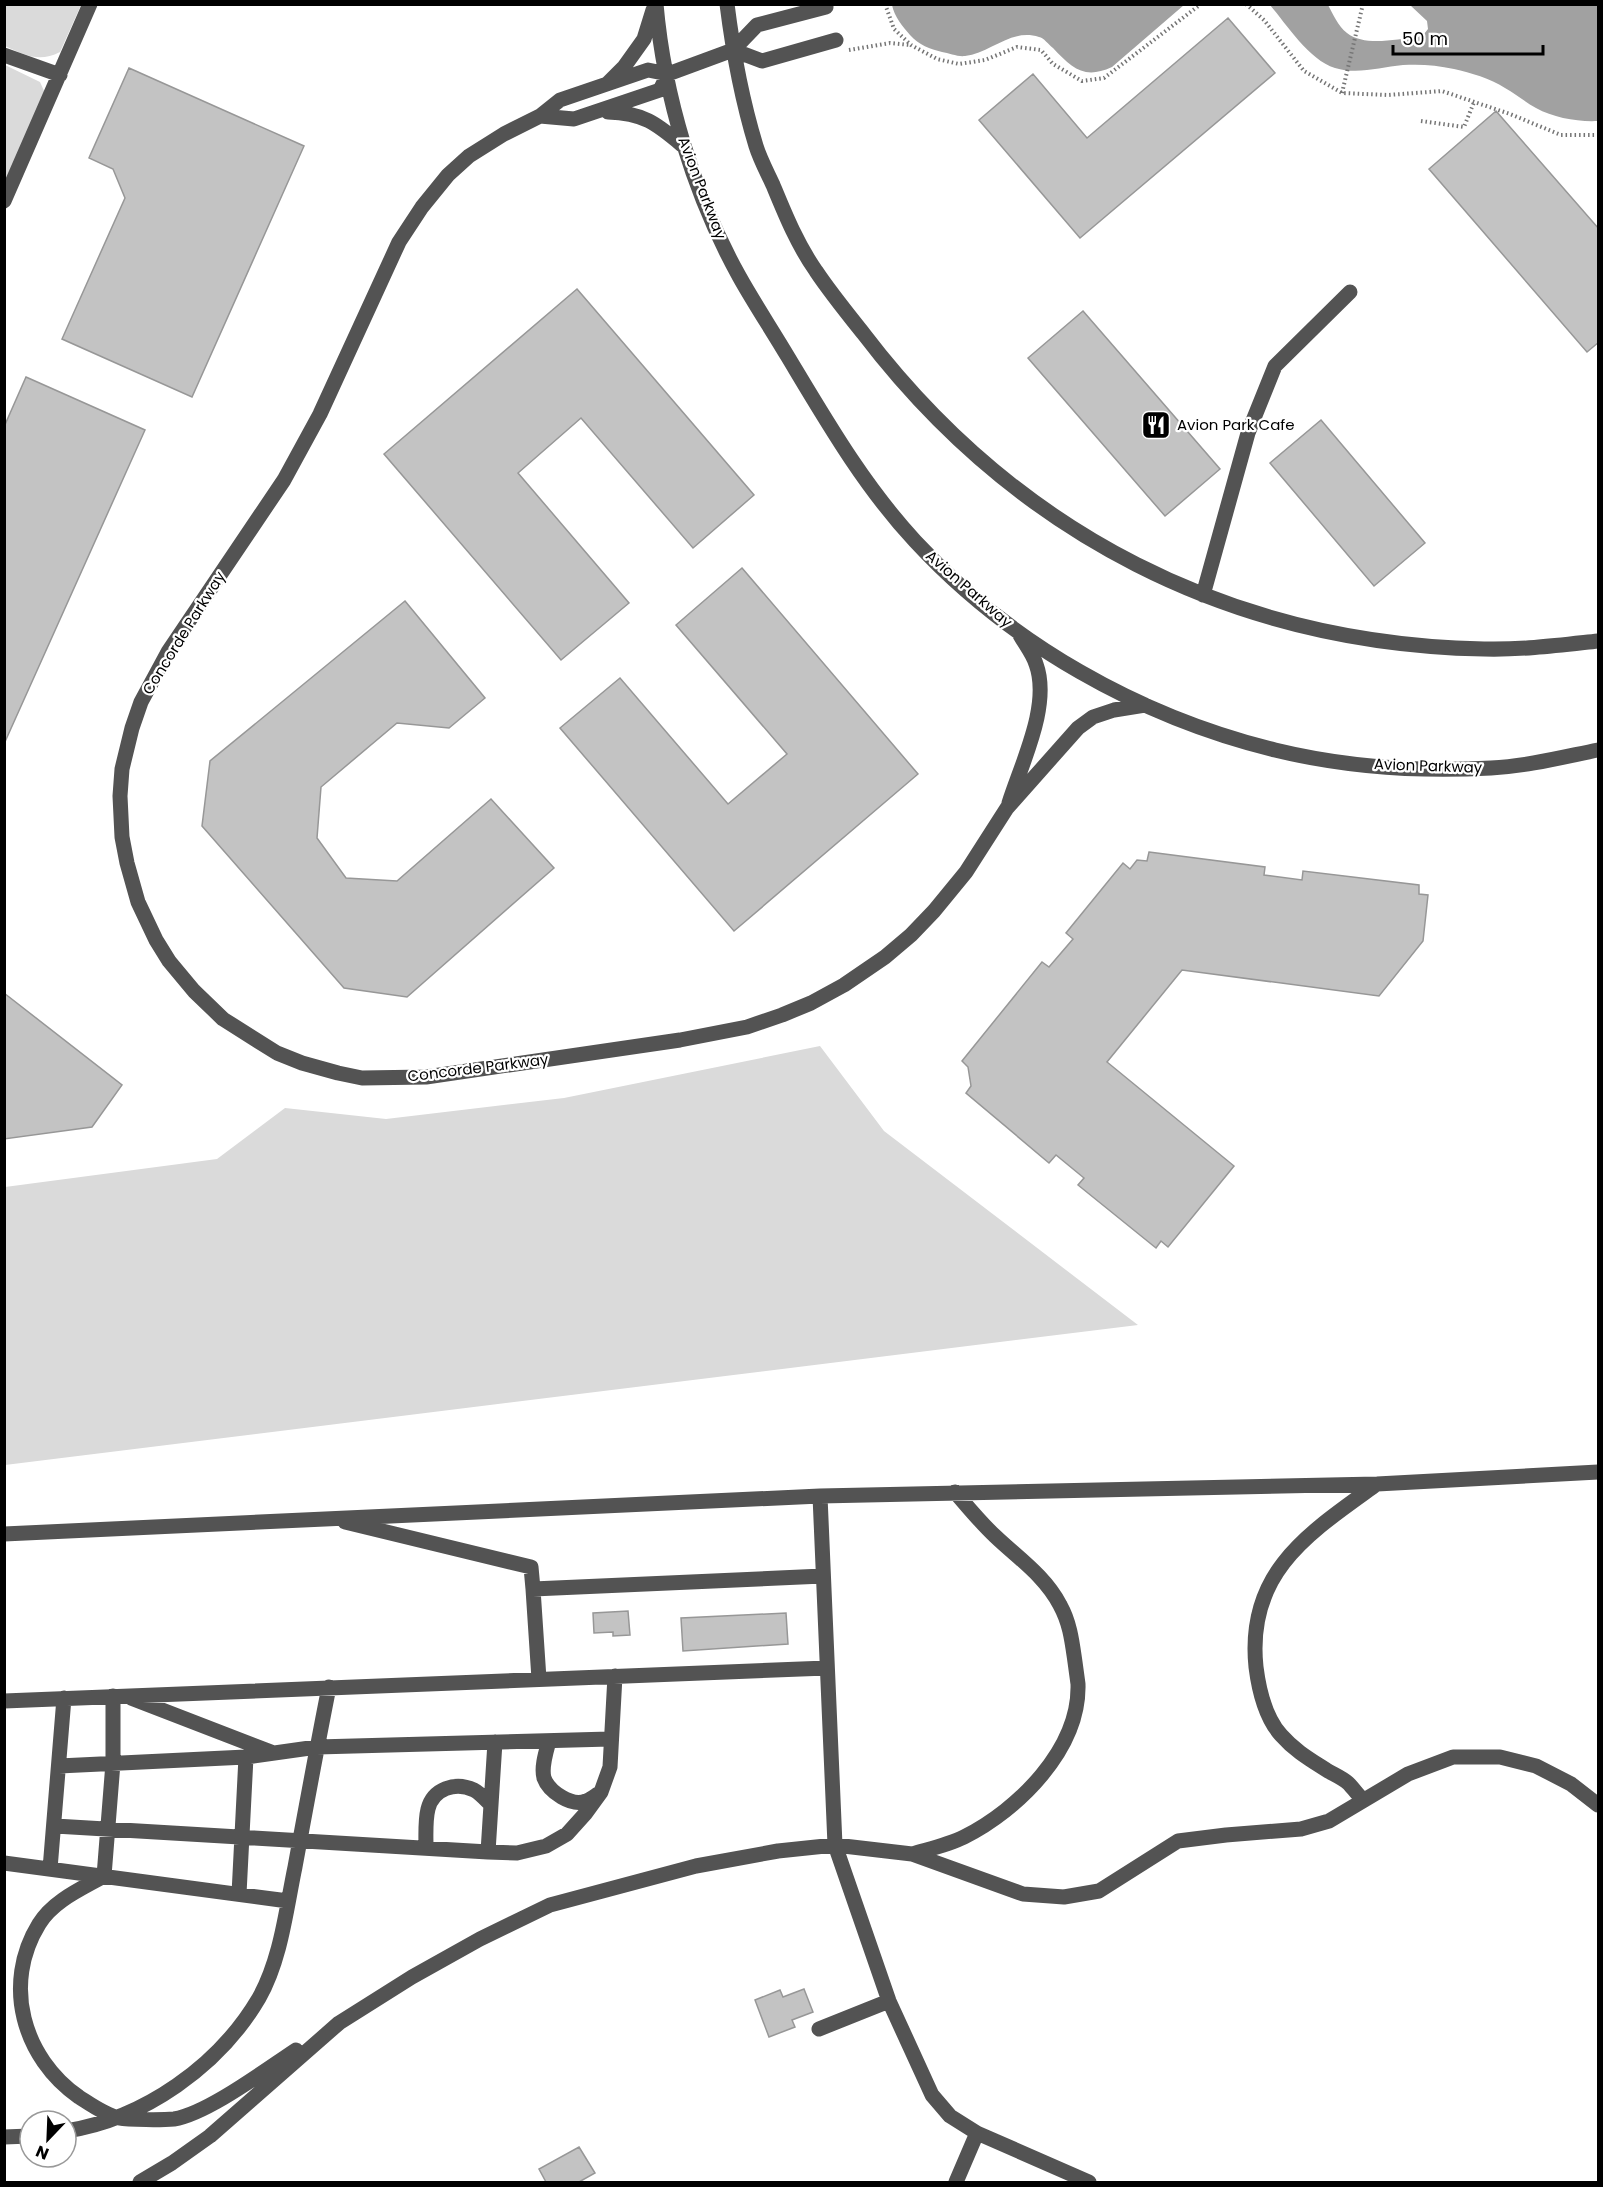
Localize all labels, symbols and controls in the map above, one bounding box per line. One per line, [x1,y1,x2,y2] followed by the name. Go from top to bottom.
[1393,18,1543,56] scale bar
[1402,26,1448,51] text: 50 m
[673,133,732,243] street label: Avion Parkway
[1140,409,1172,441] restaurant icon: Avion Park Cafe
[1177,414,1295,435] place label: Avion Park Cafe
[922,545,1018,632] street label: Avion Parkway
[137,567,230,698] street label: Concorde Parkway
[1373,753,1483,778] street label: Avion Parkway
[406,1048,550,1087] street label: Concorde Parkway
[18,2109,78,2169] north arrow
[32,2139,52,2165] text: N

